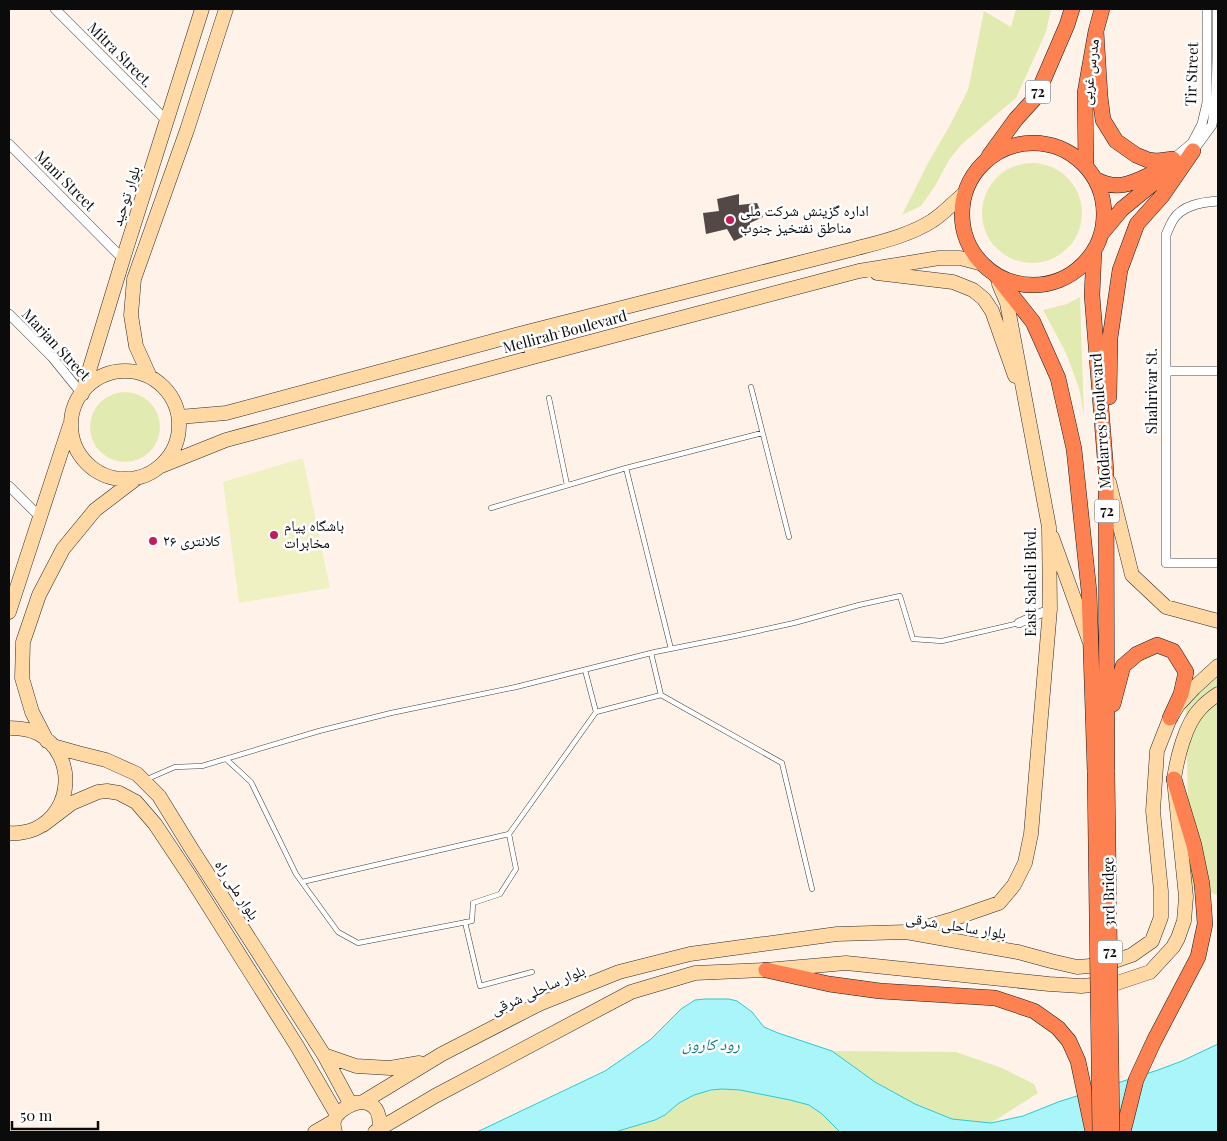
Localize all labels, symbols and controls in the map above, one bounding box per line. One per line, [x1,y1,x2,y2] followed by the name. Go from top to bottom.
[84,17,158,91] street label: Mitra Street.
[1075,37,1104,106] street label: مدرس غربی
[1180,41,1202,106] street label: Tir Street
[1026,80,1050,104] road number: 72
[31,146,101,215] street label: Mani Street
[106,163,144,228] street label: بلوار توحید
[740,200,869,238] place label: اداره گزینش شرکت ملی مناطق نفتخیز جنوب
[724,214,736,226] marker: اداره گزینش شرکت ملی مناطق نفتخیز جنوب
[18,304,96,385] street label: Marjan Street
[500,305,629,357] street label: Mellirah Boulevard
[1141,348,1161,434] street label: Shahrivar St.
[1085,352,1115,490] street label: Modarres Boulevard
[1094,500,1120,522] road number: 72
[284,515,344,552] place label: باشگاه پیام مخابرات
[1020,527,1040,637] street label: East Saheli Blvd.
[268,529,280,541] marker: باشگاه پیام مخابرات
[163,530,220,551] place label: کلانتری ۲۶
[147,535,159,547] marker: کلانتری ۲۶
[210,856,265,924] street label: بلوار ملی راه
[1097,857,1119,927] street label: 3rd Bridge
[904,907,1008,944] street label: بلوار ساحلی شرقی
[1098,940,1122,964] road number: 72
[487,959,588,1020] street label: بلوار ساحلی شرقی
[682,1033,740,1055] water label: رود کارون
[12,1098,99,1130] scale bar
[20,1105,53,1125] text: 50 m

